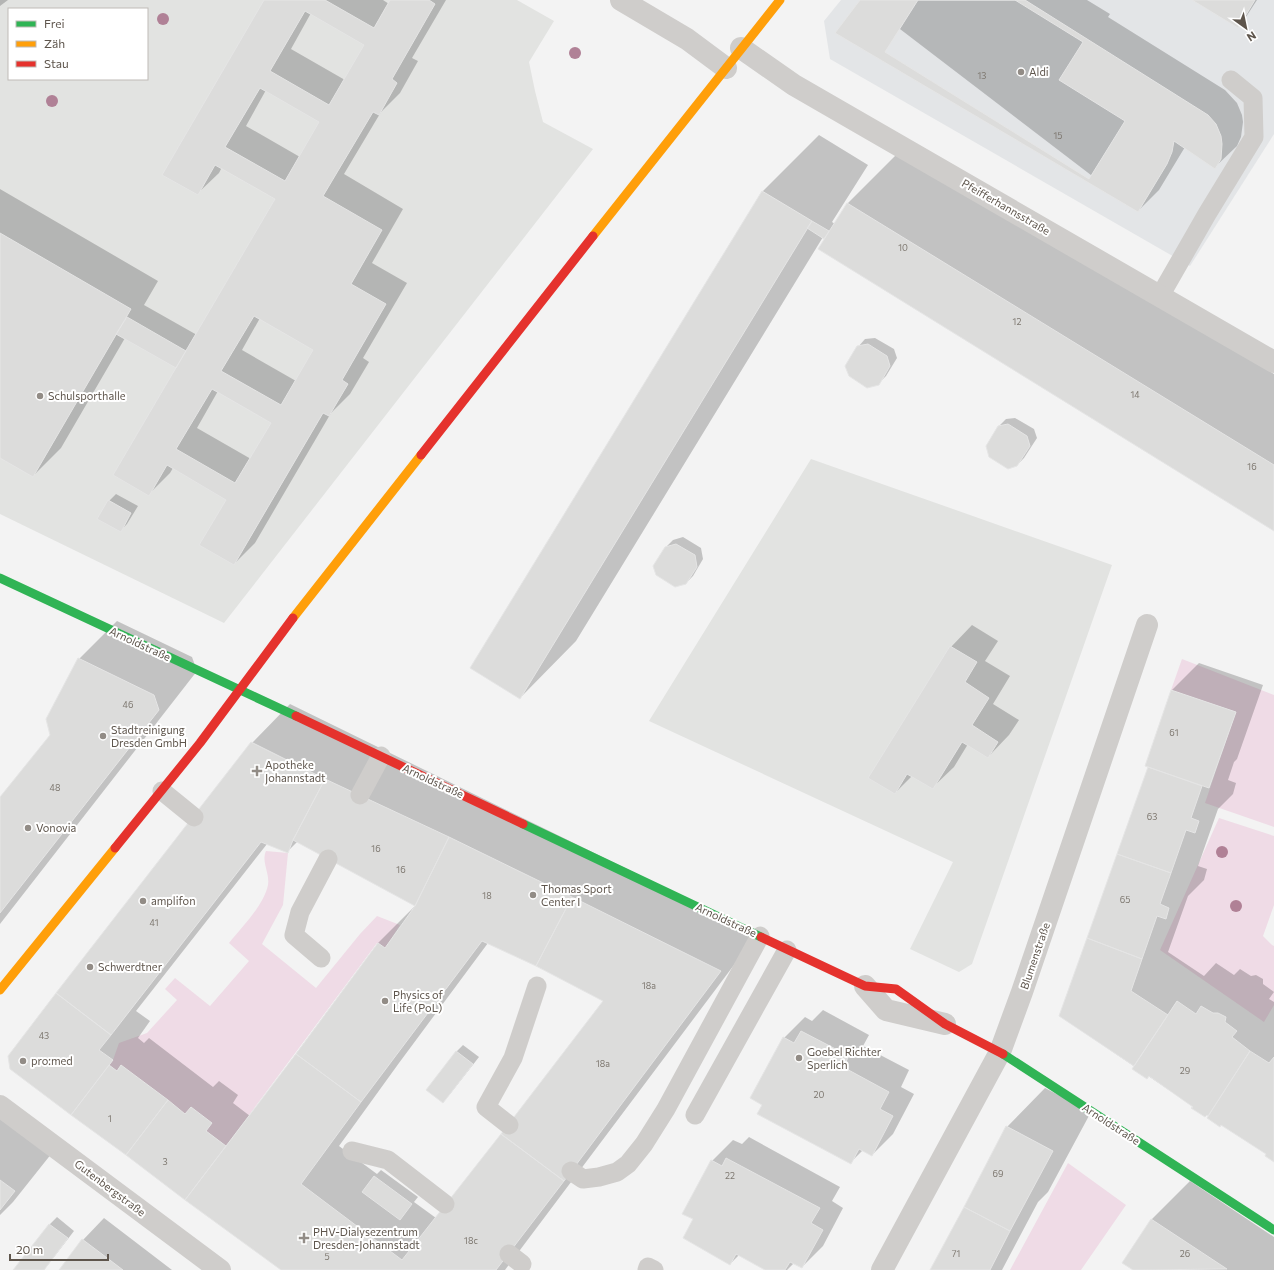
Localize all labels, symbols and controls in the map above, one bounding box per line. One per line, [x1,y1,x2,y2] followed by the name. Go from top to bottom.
[8,8,148,80] legend
[1226,8,1266,48] north arrow
[44,16,65,30] text: Frei
[1245,29,1259,45] text: N
[44,36,65,50] text: Zäh
[44,56,69,70] text: Stau
[1029,65,1049,78] place label: Aldi
[1016,67,1026,77] marker: Aldi
[978,70,986,81] house number: 13
[1053,130,1063,141] house number: 15
[960,176,1053,237] street label: Pfeifferhannsstraße
[898,242,908,253] house number: 10
[1013,316,1021,327] house number: 12
[48,389,126,402] place label: Schulsporthalle
[1130,389,1140,400] house number: 14
[35,391,45,401] marker: Schulsporthalle
[1247,461,1257,472] house number: 16
[108,624,173,663] street label: Arnoldstraße
[123,699,133,710] house number: 46
[111,723,187,749] place label: Stadtreinigung Dresden GmbH
[1169,727,1179,738] house number: 61
[98,731,108,741] marker: Stadtreinigung Dresden GmbH
[265,758,326,785] place label: Apotheke Johannstadt
[401,761,466,800] street label: Arnoldstraße
[252,766,262,776] marker: Apotheke Johannstadt
[50,782,60,793] house number: 48
[1147,811,1157,822] house number: 63
[36,821,76,834] place label: Vonovia
[23,823,33,833] marker: Vonovia
[371,843,381,854] house number: 16
[396,864,406,875] house number: 16
[541,882,612,908] place label: Thomas Sport Center I
[482,890,492,901] house number: 18
[528,890,538,900] marker: Thomas Sport Center I
[151,894,195,907] place label: amplifon
[1120,894,1130,905] house number: 65
[138,896,148,906] marker: amplifon
[694,900,759,939] street label: Arnoldstraße
[150,917,158,928] house number: 41
[1017,921,1052,991] street label: Blumenstraße
[98,960,163,973] place label: Schwerdtner
[85,962,95,972] marker: Schwerdtner
[642,980,656,991] house number: 18a
[393,988,444,1014] place label: Physics of Life (PoL)
[380,996,390,1006] marker: Physics of Life (PoL)
[39,1030,49,1041] house number: 43
[807,1045,882,1071] place label: Goebel Richter Sperlich
[794,1053,804,1063] marker: Goebel Richter Sperlich
[31,1054,73,1067] place label: pro:med
[18,1056,28,1066] marker: pro:med
[596,1058,610,1069] house number: 18a
[1180,1065,1190,1076] house number: 29
[814,1089,825,1100] house number: 20
[1080,1100,1143,1147] street label: Arnoldstraße
[108,1113,112,1124] house number: 1
[162,1156,168,1167] house number: 3
[72,1157,148,1219] street label: Gutenbergstraße
[993,1168,1003,1179] house number: 69
[725,1170,735,1181] house number: 22
[313,1225,420,1252] place label: PHV-Dialysezentrum Dresden-Johannstadt
[298,1232,310,1244] marker: PHV-Dialysezentrum Dresden-Johannstadt
[464,1235,478,1246] house number: 18c
[10,1236,108,1262] scale bar
[16,1242,43,1256] text: 20 m
[952,1248,960,1259] house number: 71
[1180,1248,1190,1259] house number: 26
[324,1251,330,1262] house number: 5

